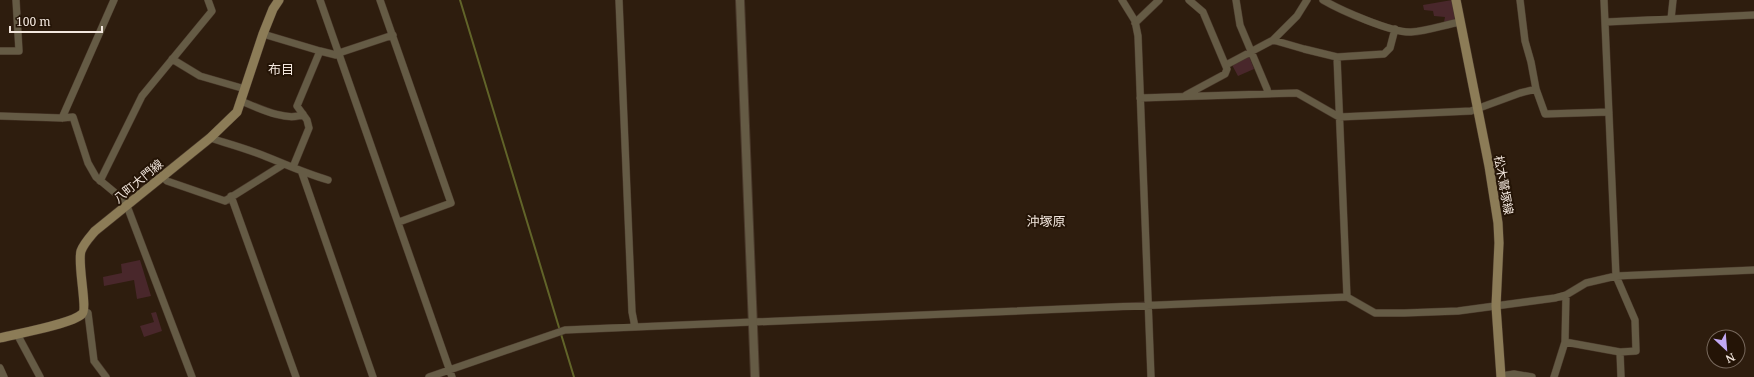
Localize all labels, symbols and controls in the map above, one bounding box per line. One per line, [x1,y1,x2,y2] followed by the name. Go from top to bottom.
[10,8,102,34] scale bar
[16,13,51,30] text: 100 m
[268,60,294,78] district label: 布目
[1490,154,1518,216] street label: 松木鷲塚線
[110,155,166,207] street label: 八町大門線
[1026,212,1066,230] district label: 沖塚原
[1706,329,1746,369] north arrow
[1723,350,1738,367] text: N

